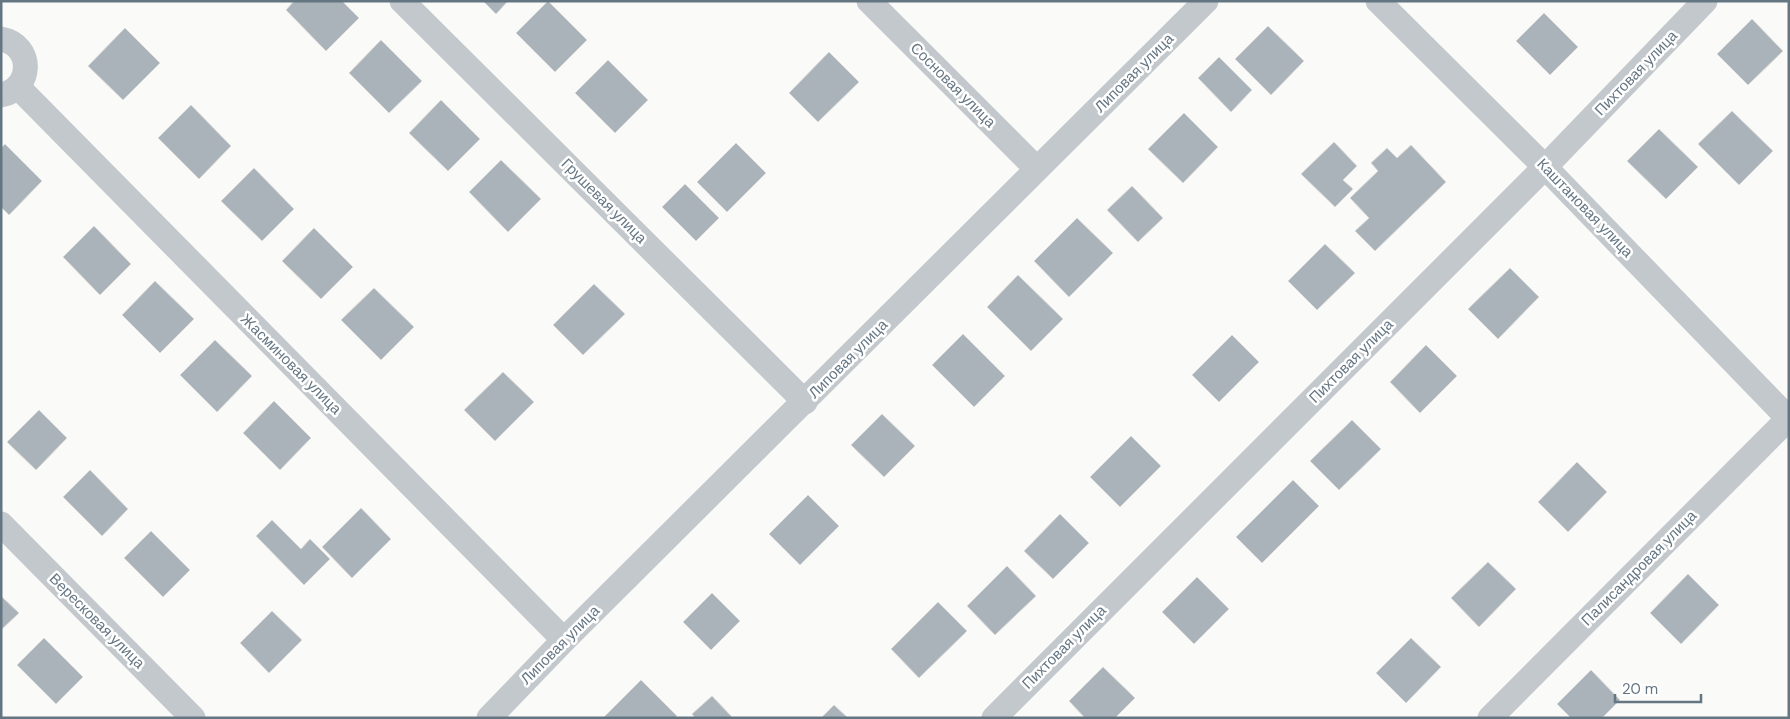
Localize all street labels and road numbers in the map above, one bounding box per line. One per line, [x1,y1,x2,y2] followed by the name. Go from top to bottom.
[1590,26,1682,120] street label: Пихтовая улица
[1090,29,1178,117] street label: Липовая улица
[906,38,1000,132] street label: Сосновая улица
[557,154,651,248] street label: Грушевая улица
[1533,154,1638,262] street label: Каштановая улица
[236,309,346,419] street label: Жасминовая улица
[1305,314,1398,407] street label: Пихтовая улица
[804,315,892,403] street label: Липовая улица
[1577,506,1701,630] street label: Палисандровая улица
[45,569,149,673] street label: Вересковая улица
[1018,600,1111,693] street label: Пихтовая улица
[516,601,604,689] street label: Липовая улица

